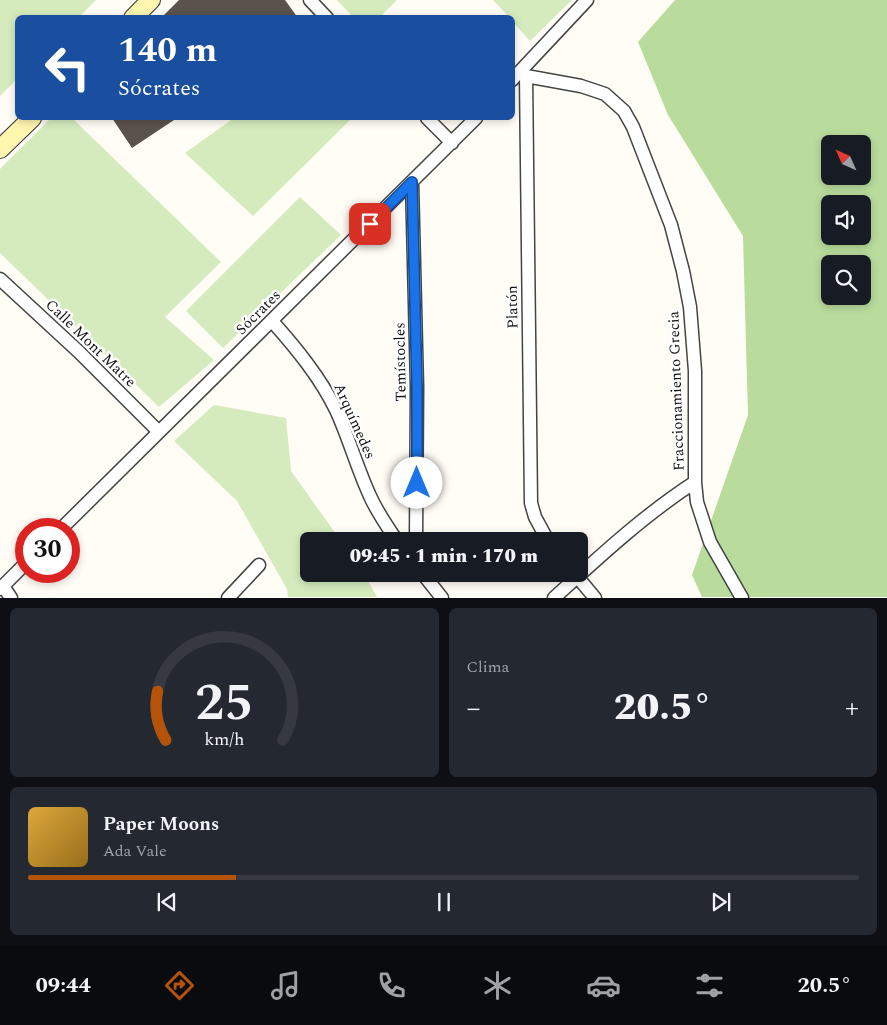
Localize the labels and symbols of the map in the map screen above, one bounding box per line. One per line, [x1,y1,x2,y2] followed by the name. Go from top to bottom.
[821,135,871,185] north arrow
[349,203,391,245] pin
[230,284,286,340] street label: Sócrates
[501,285,524,329] street label: Platón
[40,294,141,393] street label: Calle Mont Matre
[662,310,691,471] street label: Fraccionamiento Grecia
[388,322,413,402] street label: Temístocles
[328,380,382,463] street label: Arquímedes
[390,456,442,508] position arrow
[15,518,80,583] speed limit sign: 30

